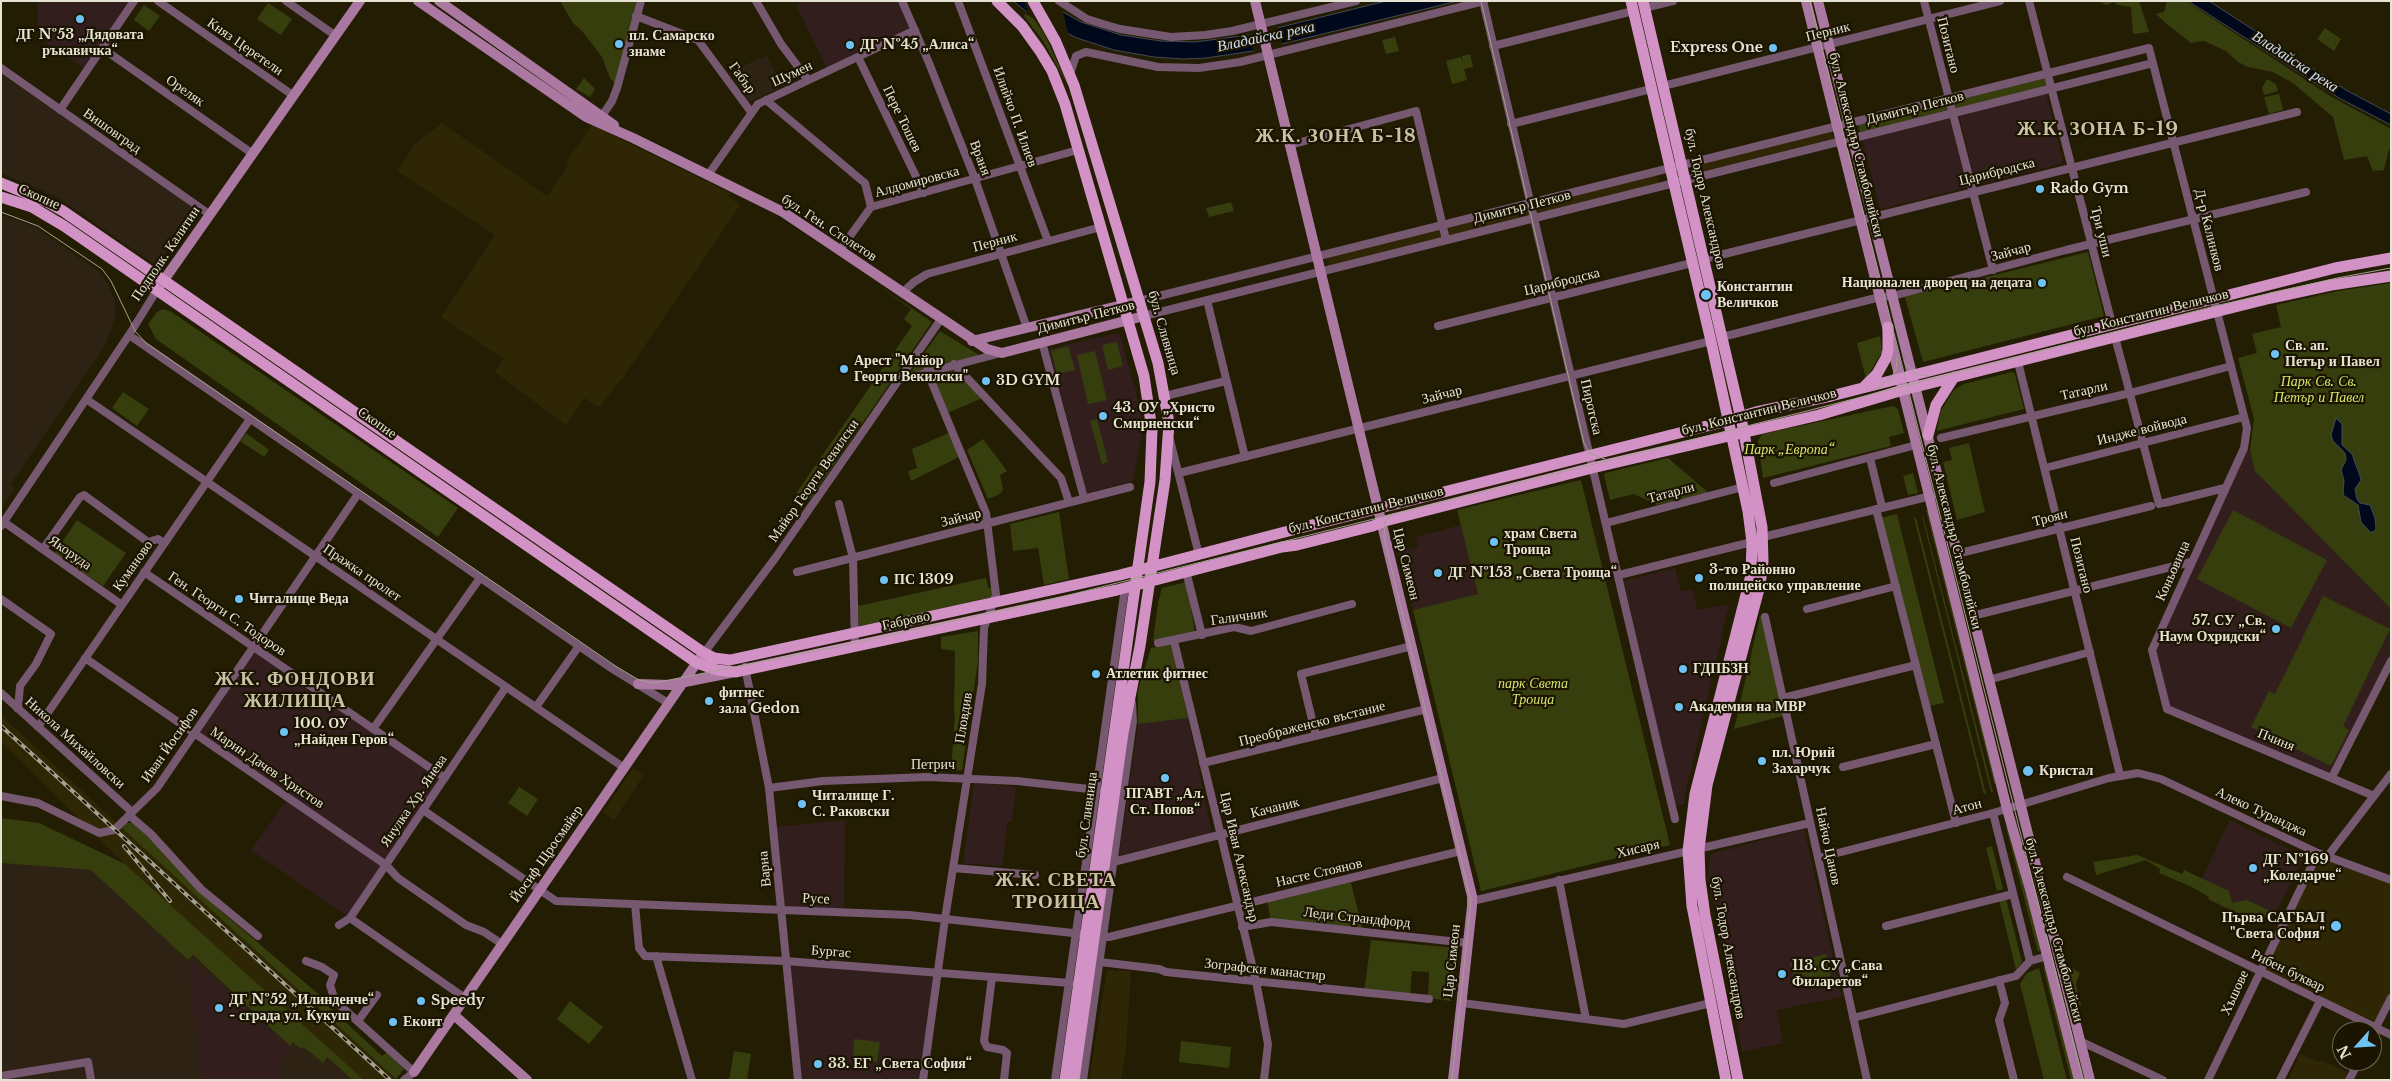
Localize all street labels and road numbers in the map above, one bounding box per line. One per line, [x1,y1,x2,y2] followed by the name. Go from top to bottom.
[204,15,286,79] street label: Княз Церетели
[1933,15,1963,75] street label: Позитано
[1804,18,1852,46] street label: Перник
[1825,51,1887,239] street label: бул. Александър Стамболийски
[769,57,815,91] street label: Шумен
[725,59,759,97] street label: Габър
[989,65,1041,169] street label: Илийчо П. Илиев
[162,72,208,110] street label: Ореляк
[879,83,925,155] street label: Пере Тошев
[1864,88,1966,128] street label: Димитър Петков
[80,105,144,157] street label: Вишовград
[1681,127,1729,271] street label: бул. Тодор Александров
[966,138,994,178] street label: Враня
[1957,154,2037,190] street label: Царибродска
[873,163,961,201] street label: Алдомировска
[16,180,62,214] street label: Скопие
[1471,187,1573,227] street label: Димитър Петков
[2191,187,2227,273] street label: Д-р Калинков
[778,191,880,265] street label: бул. Ген. Столетов
[128,203,204,305] street label: Подполк. Калитин
[2087,205,2115,259] street label: Три уши
[971,228,1019,256] street label: Перник
[1989,239,2033,265] street label: Зайчар
[1522,264,1602,300] street label: Царибродска
[2072,286,2230,340] street label: бул. Константин Величков
[1144,289,1184,377] street label: бул. Сливница
[1035,297,1137,337] street label: Димитър Петков
[1576,377,1606,437] street label: Пиротска
[2059,377,2109,405] street label: Татарли
[1420,382,1464,408] street label: Зайчар
[1680,385,1838,439] street label: бул. Константин Величков
[354,404,400,442] street label: Скопие
[2095,411,2189,449] street label: Индже войвода
[765,416,863,546] street label: Майор Георги Векилски
[1923,443,1985,631] street label: бул. Александър Стамболийски
[1646,479,1696,507] street label: Татарли
[1287,483,1445,537] street label: бул. Константин Величков
[939,505,983,531] street label: Зайчар
[2031,506,2069,530] street label: Троян
[1389,526,1423,602] street label: Цар Симеон
[45,532,95,574] street label: Якоруда
[2066,535,2096,595] street label: Позитано
[109,537,157,595] street label: Куманово
[2152,538,2194,604] street label: Коньовица
[320,541,404,605] street label: Пражка пролет
[165,568,289,660] street label: Ген. Георги С. Тодоров
[1209,605,1269,629] street label: Галичник
[880,608,932,634] street label: Габрово
[952,691,976,745] street label: Пловдив
[21,694,129,792] street label: Никола Михайловски
[1237,698,1387,750] street label: Преображенско въстание
[138,704,202,786] street label: Иван Йосифов
[207,724,327,812] street label: Марин Дачев Христов
[2255,725,2297,755] street label: Пчиня
[377,752,451,850] street label: Янулка Хр. Янева
[911,757,955,773] street label: Петрич
[1073,771,1101,859] street label: бул. Сливница
[2213,783,2309,841] street label: Алеко Туранджа
[1216,790,1262,924] street label: Цар Иван Александър
[1249,794,1301,822] street label: Качаник
[1950,795,1984,819] street label: Атон
[507,802,587,906] street label: Йосиф Щросмайер
[1812,805,1844,887] street label: Найчо Цанов
[1615,836,1661,862] street label: Хисаря
[2021,836,2087,1024] street label: бул. Александър Стамболийски
[755,850,775,888] street label: Варна
[1274,855,1364,891] street label: Насте Стоянов
[1707,875,1749,1021] street label: бул. Тодор Александров
[802,890,830,908] street label: Русе
[1303,904,1411,932] street label: Леди Страндфорд
[1440,923,1464,999] street label: Цар Симеон
[811,942,851,962] street label: Бургас
[2248,946,2328,996] street label: Рибен буквар
[1203,955,1327,985] street label: Зографски манастир
[2217,968,2253,1018] street label: Хъшове

